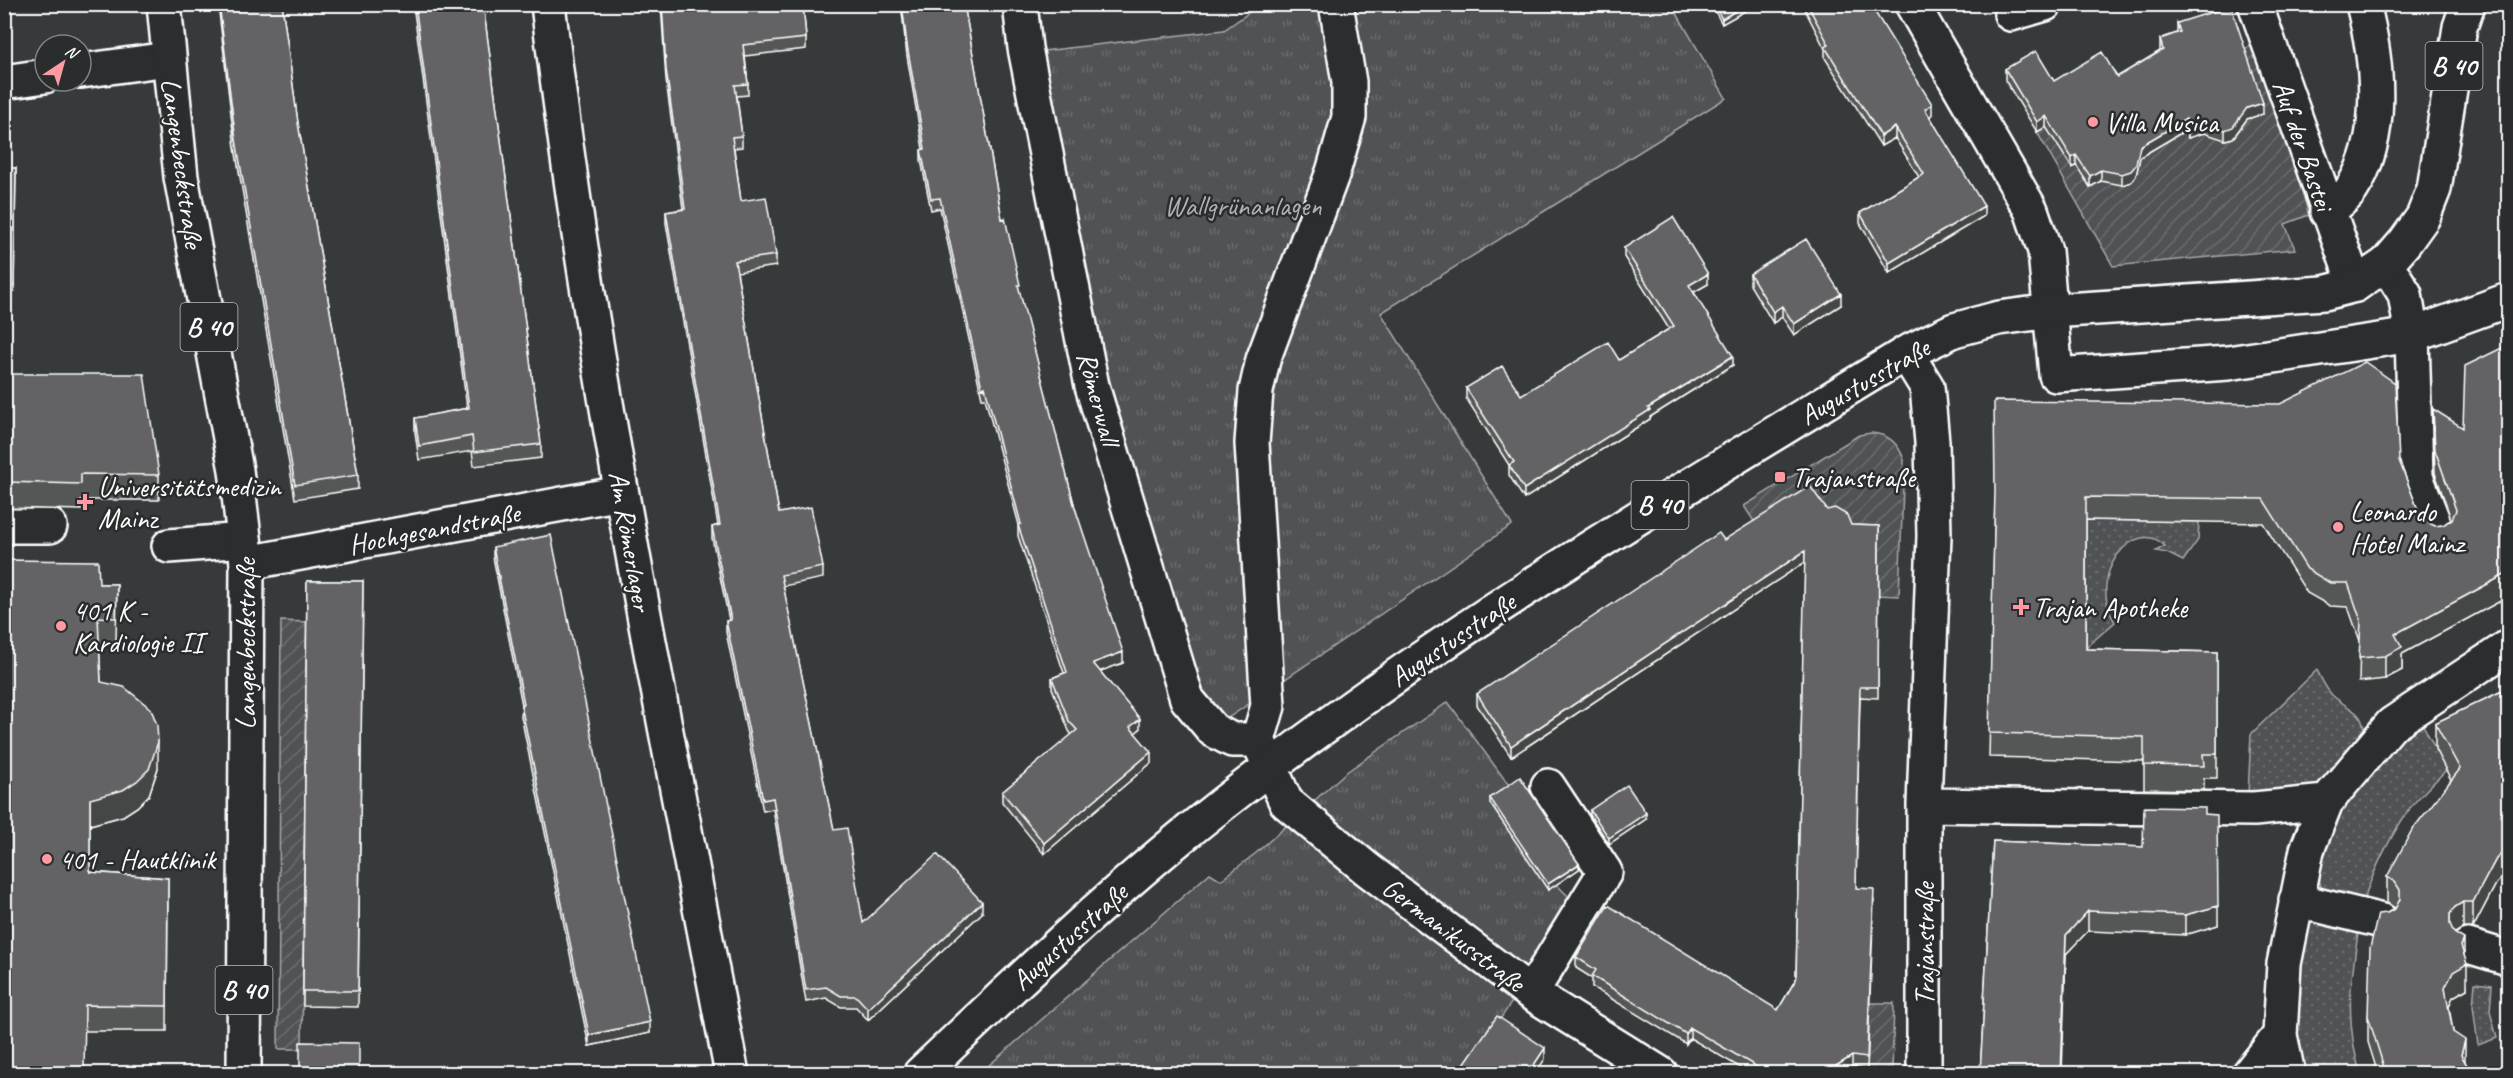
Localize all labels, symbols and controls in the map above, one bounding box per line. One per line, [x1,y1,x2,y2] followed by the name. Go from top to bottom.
[33,33,93,93] north arrow
[61,41,84,64] text: N
[2426,42,2482,90] road number: B 40
[2265,75,2343,218] street label: Auf der Bastei
[153,76,212,252] street label: Langenbeckstraße
[2105,105,2220,140] place label: Villa Musica
[2086,115,2100,129] marker: Villa Musica
[1164,188,1322,223] park label: Wallgrünanlagen
[180,303,238,351] road number: B 40
[1793,329,1937,433] street label: Augustusstraße
[1069,348,1129,454] street label: Römerwall
[1792,460,1917,495] place label: Trajanstraße
[601,468,660,616] street label: Am Römerlager
[98,469,282,536] place label: Universitätsmedizin Mainz
[1773,470,1787,484] marker: Trajanstraße
[1632,481,1688,529] road number: B 40
[76,493,94,511] marker: Universitätsmedizin Mainz
[346,494,524,562] street label: Hochgesandstraße
[2350,494,2467,561] place label: Leonardo Hotel Mainz
[2331,520,2345,534] marker: Leonardo Hotel Mainz
[228,557,263,730] street label: Langenbeckstraße
[1383,583,1523,694] street label: Augustusstraße
[2033,590,2189,625] place label: Trajan Apotheke
[73,593,209,660] place label: 401 K - Kardiologie II
[2014,600,2028,614] marker: Trajan Apotheke
[54,619,68,633] marker: 401 K - Kardiologie II
[59,842,217,877] place label: 401 - Hautklinik
[40,852,54,866] marker: 401 - Hautklinik
[1375,869,1534,1001] street label: Germanikusstraße
[1004,874,1136,998] street label: Augustusstraße
[1907,881,1942,1005] street label: Trajanstraße
[216,966,272,1014] road number: B 40

